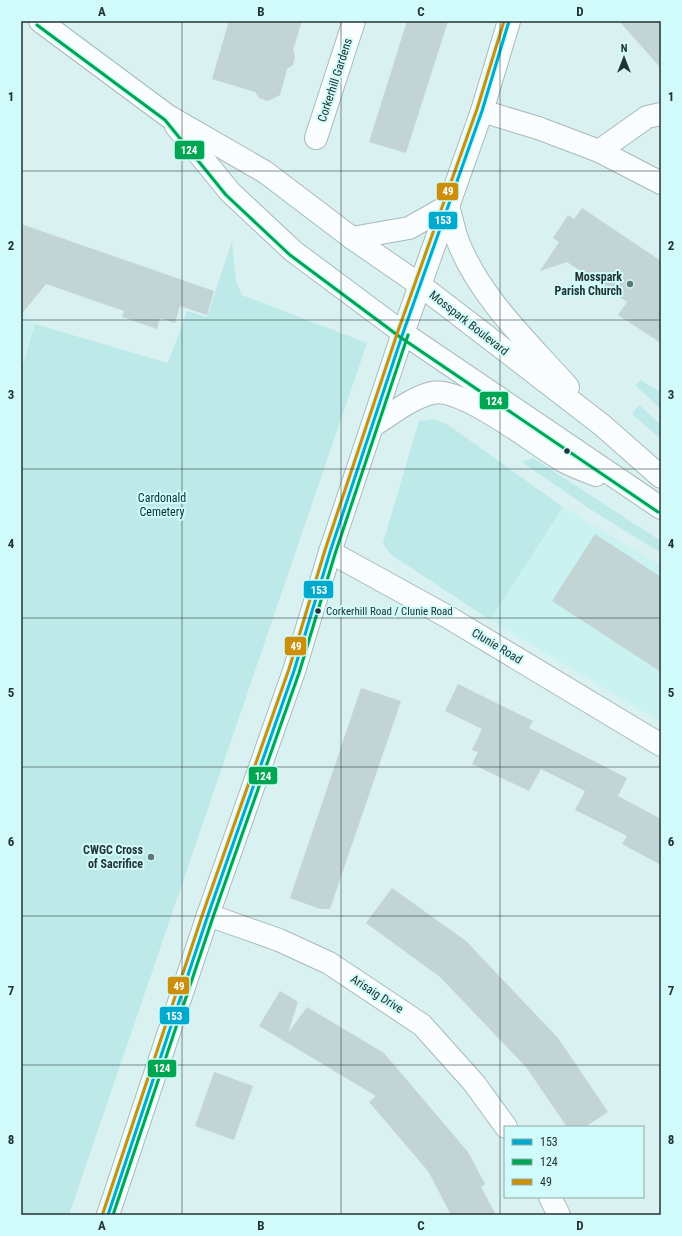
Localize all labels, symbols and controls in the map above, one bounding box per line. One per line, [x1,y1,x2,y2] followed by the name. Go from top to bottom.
[98,4,106,19] text: A
[257,4,265,19] text: B
[417,4,425,19] text: C
[576,4,584,19] text: D
[315,36,355,124] street label: Corkerhill Gardens
[604,38,644,78] north arrow
[621,42,628,55] text: N
[8,89,14,104] text: 1
[668,89,674,104] text: 1
[174,140,205,160] line badge: 124
[181,144,198,157] text: 124
[436,182,459,201] line badge: 49
[442,185,454,198] text: 49
[428,211,458,230] line badge: 153
[435,214,452,227] text: 153
[8,238,15,253] text: 2
[668,238,675,253] text: 2
[555,270,622,298] place label: Mosspark Parish Church
[625,279,635,289] marker: Mosspark Parish Church
[427,288,511,358] street label: Mosspark Boulevard
[8,387,14,402] text: 3
[668,387,674,402] text: 3
[479,391,509,410] line badge: 124
[486,395,503,408] text: 124
[562,446,572,456] unlabelled marker
[138,491,186,519] park label: Cardonald Cemetery
[8,536,15,551] text: 4
[668,536,675,551] text: 4
[303,580,334,599] line badge: 153
[311,584,328,597] text: 153
[326,605,453,618] place label: Corkerhill Road / Clunie Road
[313,606,323,616] marker: Corkerhill Road / Clunie Road
[469,625,525,667] street label: Clunie Road
[284,636,307,656] line badge: 49
[290,640,302,653] text: 49
[8,685,15,700] text: 5
[668,685,675,700] text: 5
[248,766,278,785] line badge: 124
[255,770,272,783] text: 124
[8,834,15,849] text: 6
[668,834,675,849] text: 6
[83,843,144,871] place label: CWGC Cross of Sacrifice
[146,852,156,862] marker: CWGC Cross of Sacrifice
[348,972,406,1016] street label: Arisaig Drive
[167,976,190,995] line badge: 49
[173,980,185,993] text: 49
[8,983,15,998] text: 7
[668,983,675,998] text: 7
[159,1006,190,1025] line badge: 153
[166,1010,183,1023] text: 153
[147,1059,177,1078] line badge: 124
[154,1062,171,1075] text: 124
[504,1126,644,1198] legend
[8,1132,14,1147] text: 8
[668,1132,674,1147] text: 8
[540,1135,558,1149] text: 153
[540,1155,558,1169] text: 124
[540,1175,552,1189] text: 49
[98,1218,106,1233] text: A
[257,1218,265,1233] text: B
[417,1218,425,1233] text: C
[576,1218,584,1233] text: D

